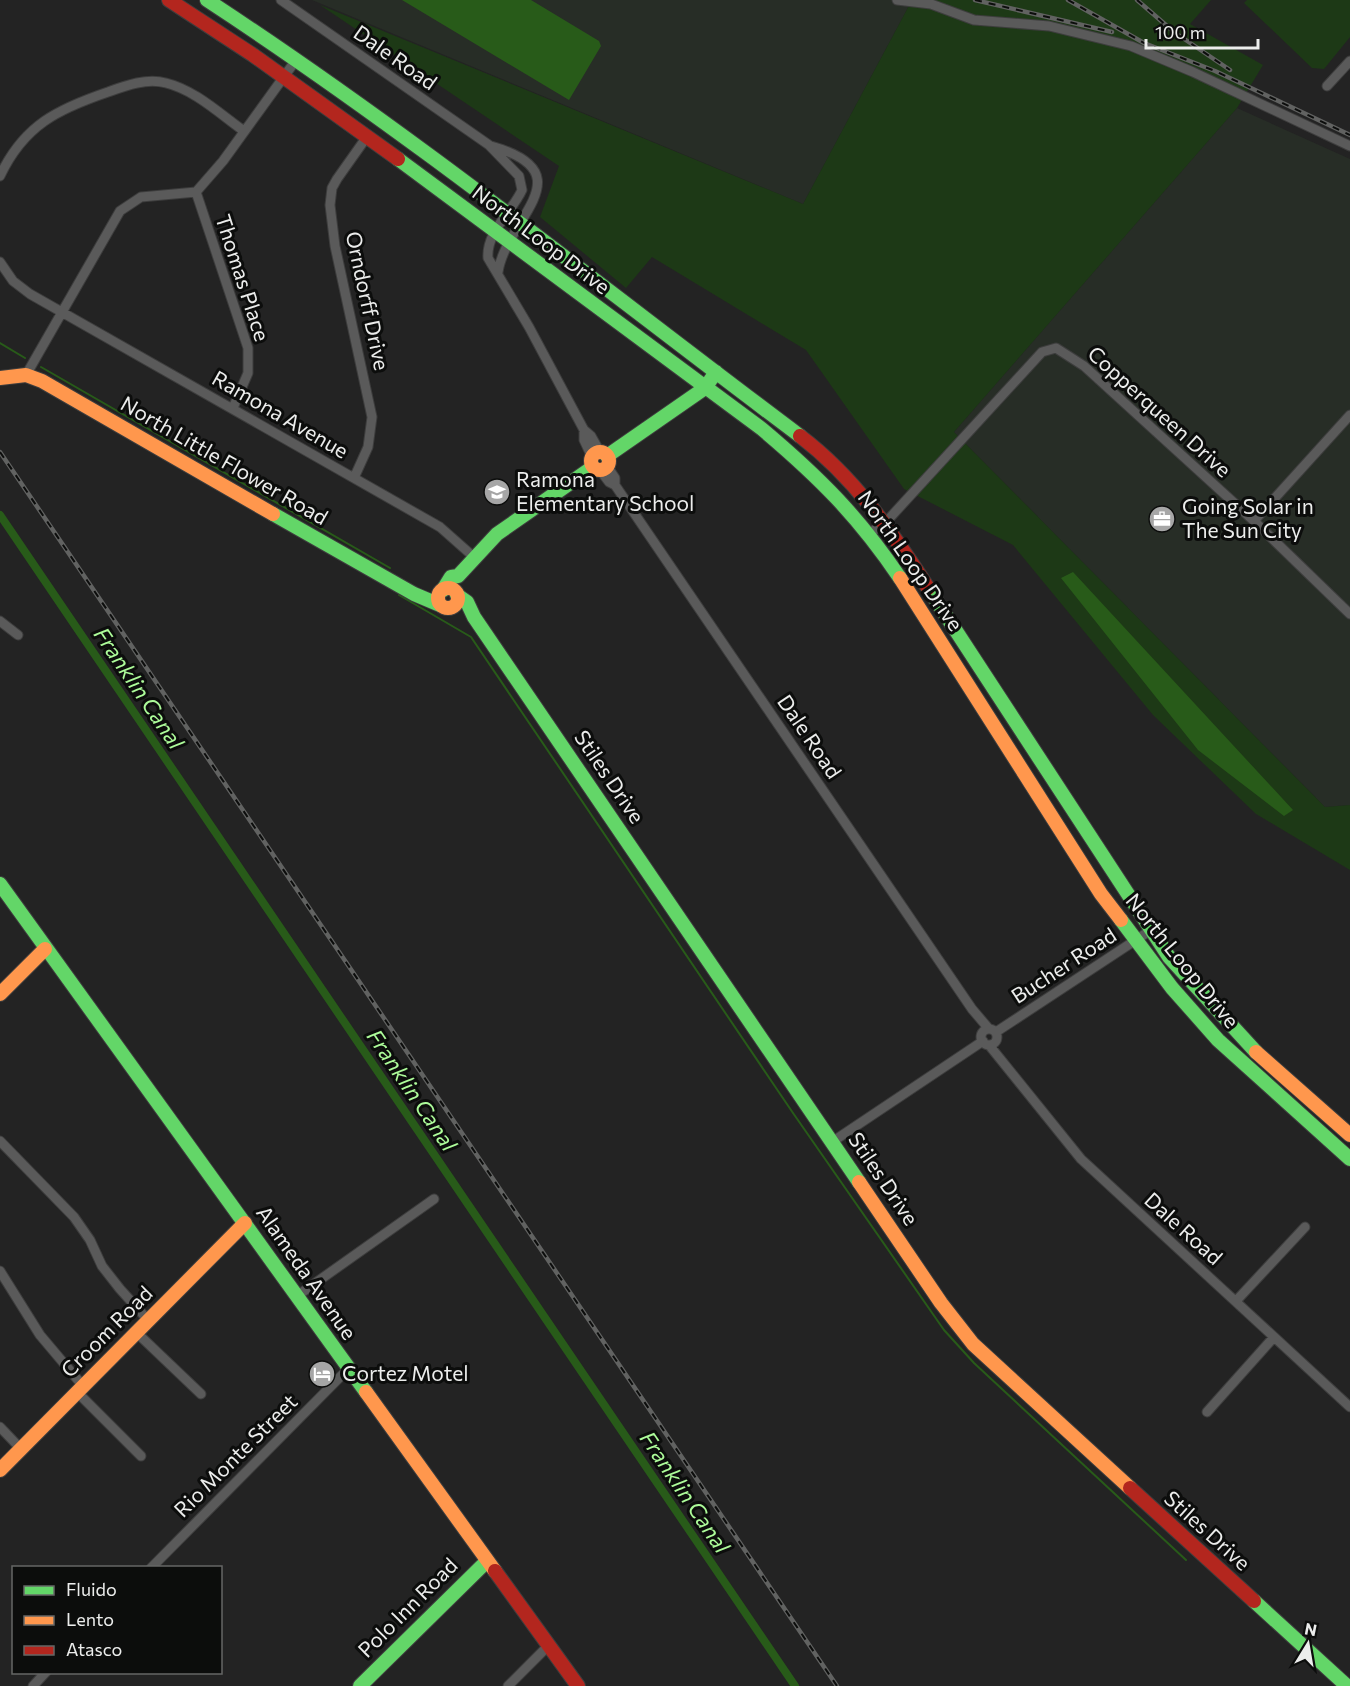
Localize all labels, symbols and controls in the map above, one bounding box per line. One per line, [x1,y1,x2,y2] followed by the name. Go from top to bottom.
[1146,12,1258,50] scale bar
[349,19,442,95] street label: Dale Road
[1155,21,1205,43] text: 100 m
[468,179,616,299] street label: North Loop Drive
[211,211,276,344] street label: Thomas Place
[342,229,395,372] street label: Orndorff Drive
[1083,340,1237,482] street label: Copperqueen Drive
[208,365,353,463] street label: Ramona Avenue
[117,390,333,529] street label: North Little Flower Road
[516,466,694,515] place label: Ramona Elementary School
[482,477,512,507] school or university icon: Ramona Elementary School
[853,485,969,635] street label: North Loop Drive
[1182,493,1314,542] place label: Going Solar in The Sun City
[1147,504,1177,534] office icon: Going Solar in The Sun City
[89,622,190,754] water label: Franklin Canal
[773,689,847,783] street label: Dale Road
[570,725,650,827] street label: Stiles Drive
[1121,888,1245,1032] street label: North Loop Drive
[1006,922,1120,1008] street label: Bucher Road
[362,1024,463,1156] water label: Franklin Canal
[844,1127,924,1229] street label: Stiles Drive
[1140,1186,1228,1269] street label: Dale Road
[252,1201,363,1344] street label: Alameda Avenue
[55,1280,157,1382] street label: Croom Road
[307,1359,337,1389] hotel icon: Cortez Motel
[342,1360,469,1385] place label: Cortez Motel
[168,1388,302,1522] street label: Rio Monte Street
[635,1426,736,1558] water label: Franklin Canal
[1160,1485,1256,1575] street label: Stiles Drive
[352,1552,462,1662] street label: Polo Inn Road
[12,1566,222,1674] legend
[66,1578,117,1600] text: Fluido
[66,1608,114,1630] text: Lento
[1278,1614,1338,1674] north arrow
[1303,1618,1319,1639] text: N
[66,1638,122,1660] text: Atasco

